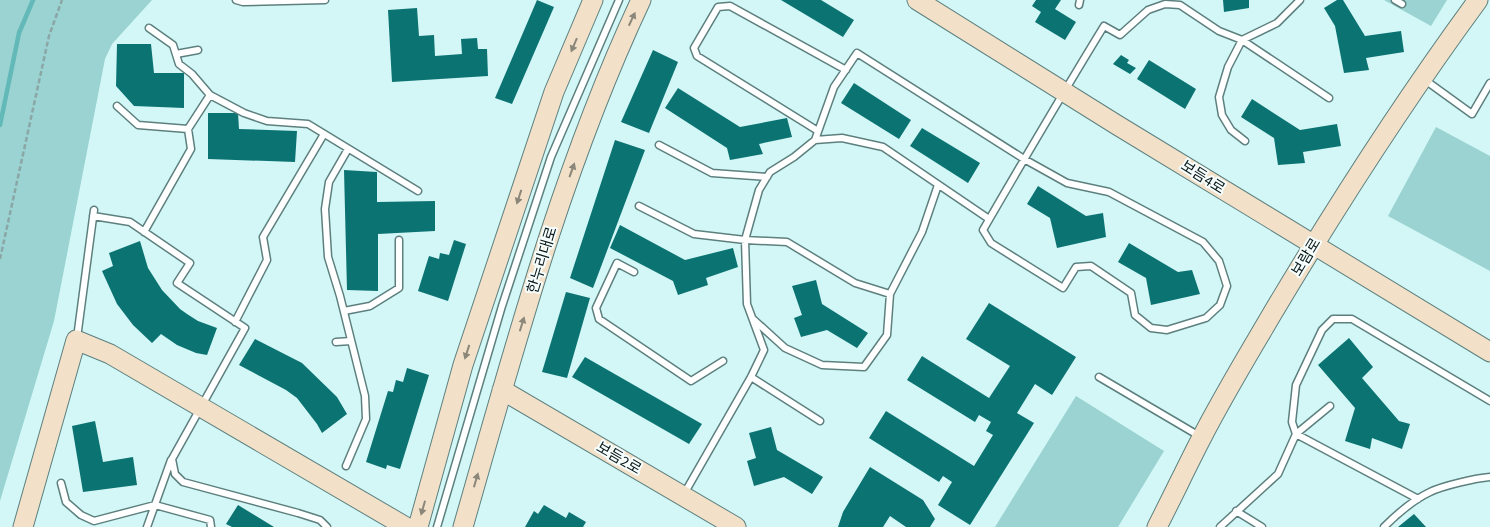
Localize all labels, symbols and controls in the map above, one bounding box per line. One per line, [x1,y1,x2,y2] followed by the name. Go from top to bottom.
[628,12,636,26] one-way arrow
[570,38,578,53] one-way arrow
[1176,156,1229,199] street label: 보듬4로
[569,162,576,177] one-way arrow
[515,190,522,205] one-way arrow
[522,224,563,296] street label: 한누리대로
[1287,234,1326,280] street label: 보람로
[519,317,527,332] one-way arrow
[463,344,471,359] one-way arrow
[592,437,645,480] street label: 보듬2로
[473,473,481,488] one-way arrow
[419,500,427,515] one-way arrow

